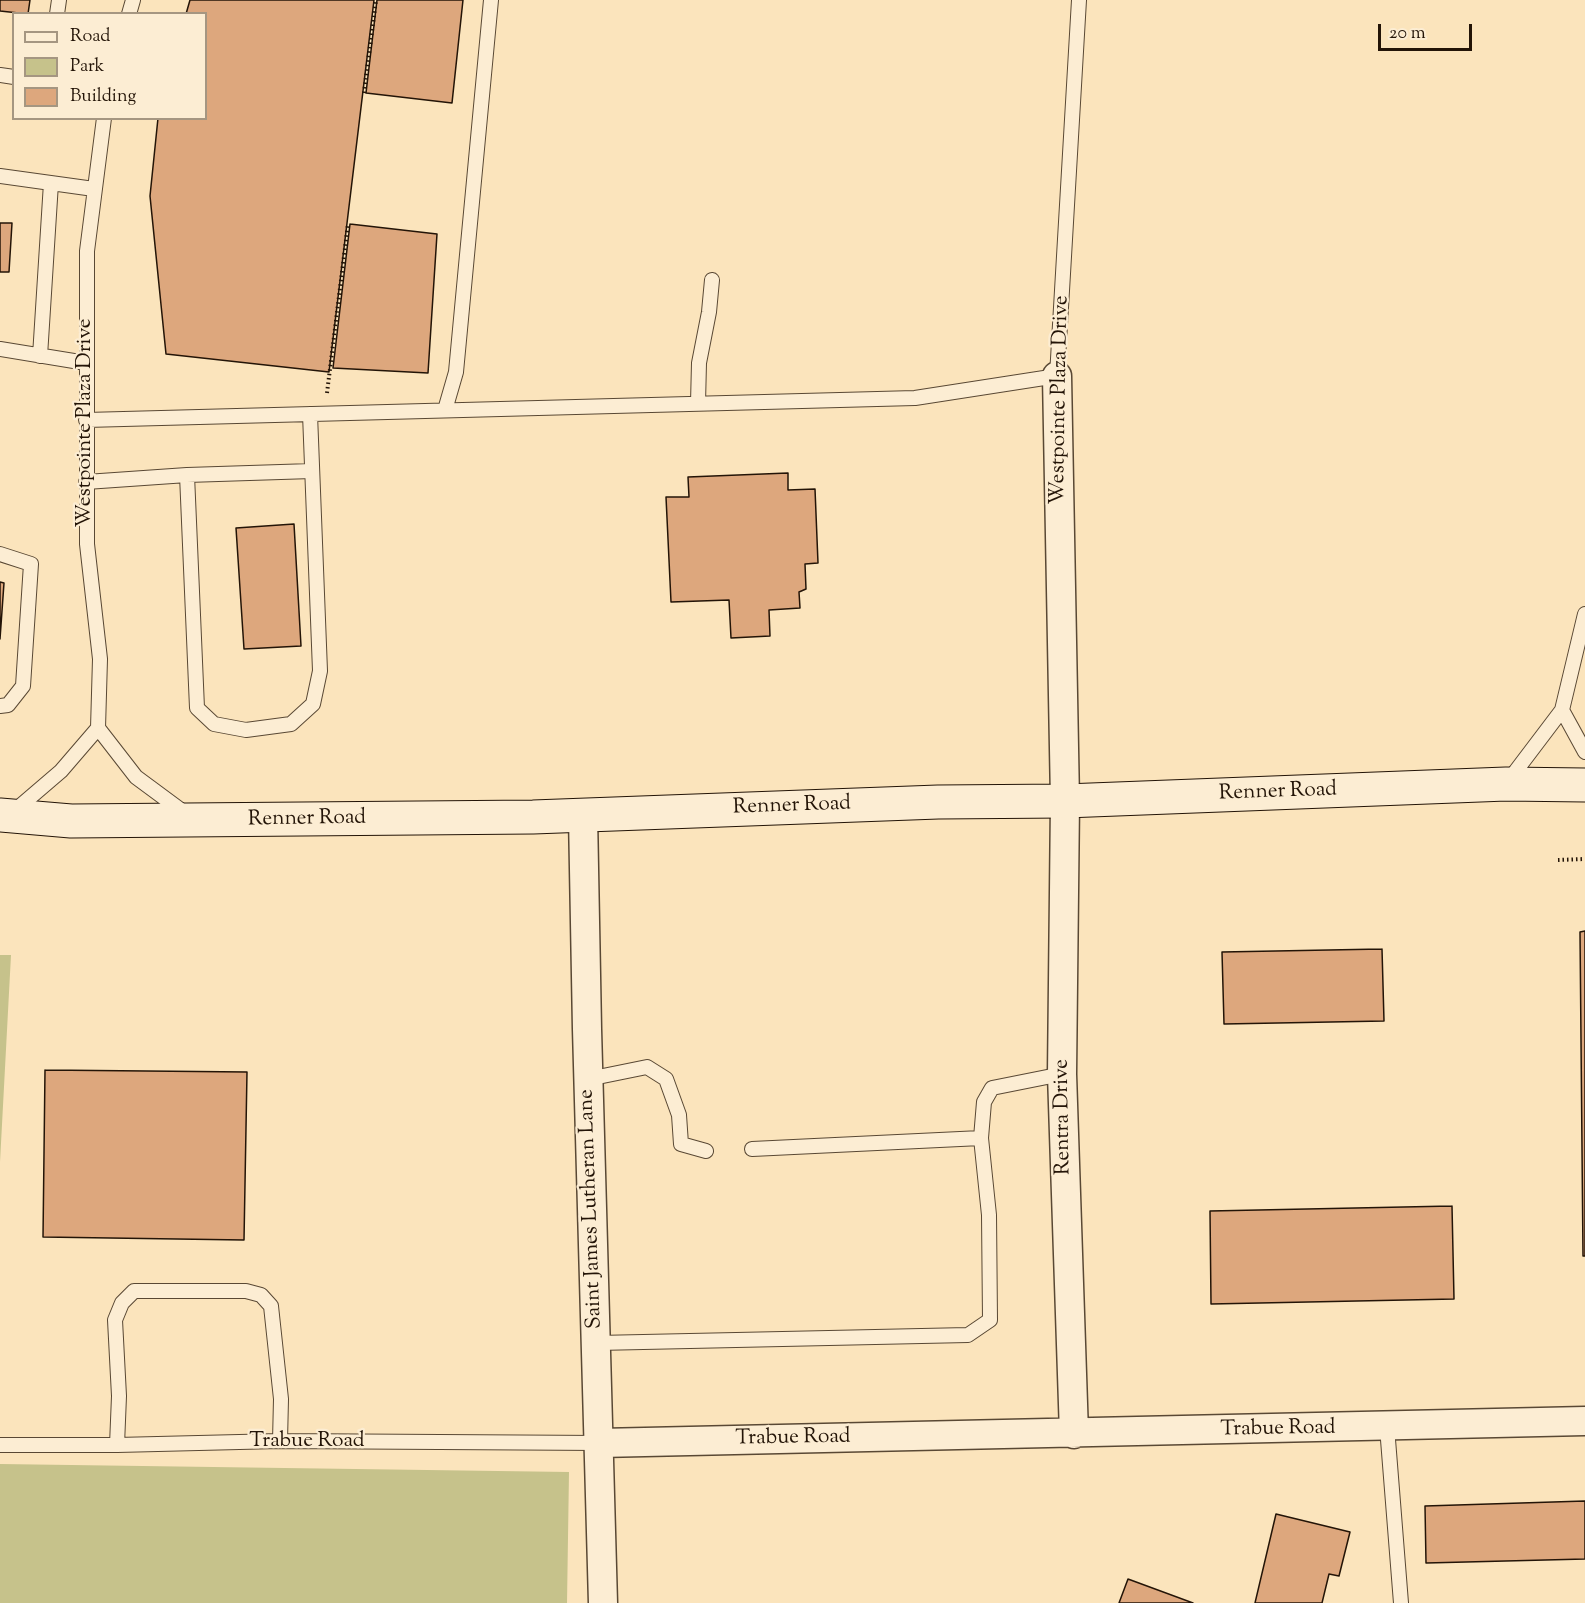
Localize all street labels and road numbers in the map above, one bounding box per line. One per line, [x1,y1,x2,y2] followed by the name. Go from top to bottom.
[1047,295,1075,505] street label: Westpointe Plaza Drive
[73,318,99,528] street label: Westpointe Plaza Drive
[1218,778,1338,808] street label: Renner Road
[732,792,852,822] street label: Renner Road
[248,806,366,834] street label: Renner Road
[1050,1059,1078,1175] street label: Rentra Drive
[575,1089,609,1329] street label: Saint James Lutheran Lane
[1220,1416,1336,1444] street label: Trabue Road
[735,1425,851,1453] street label: Trabue Road
[249,1429,365,1455] street label: Trabue Road

